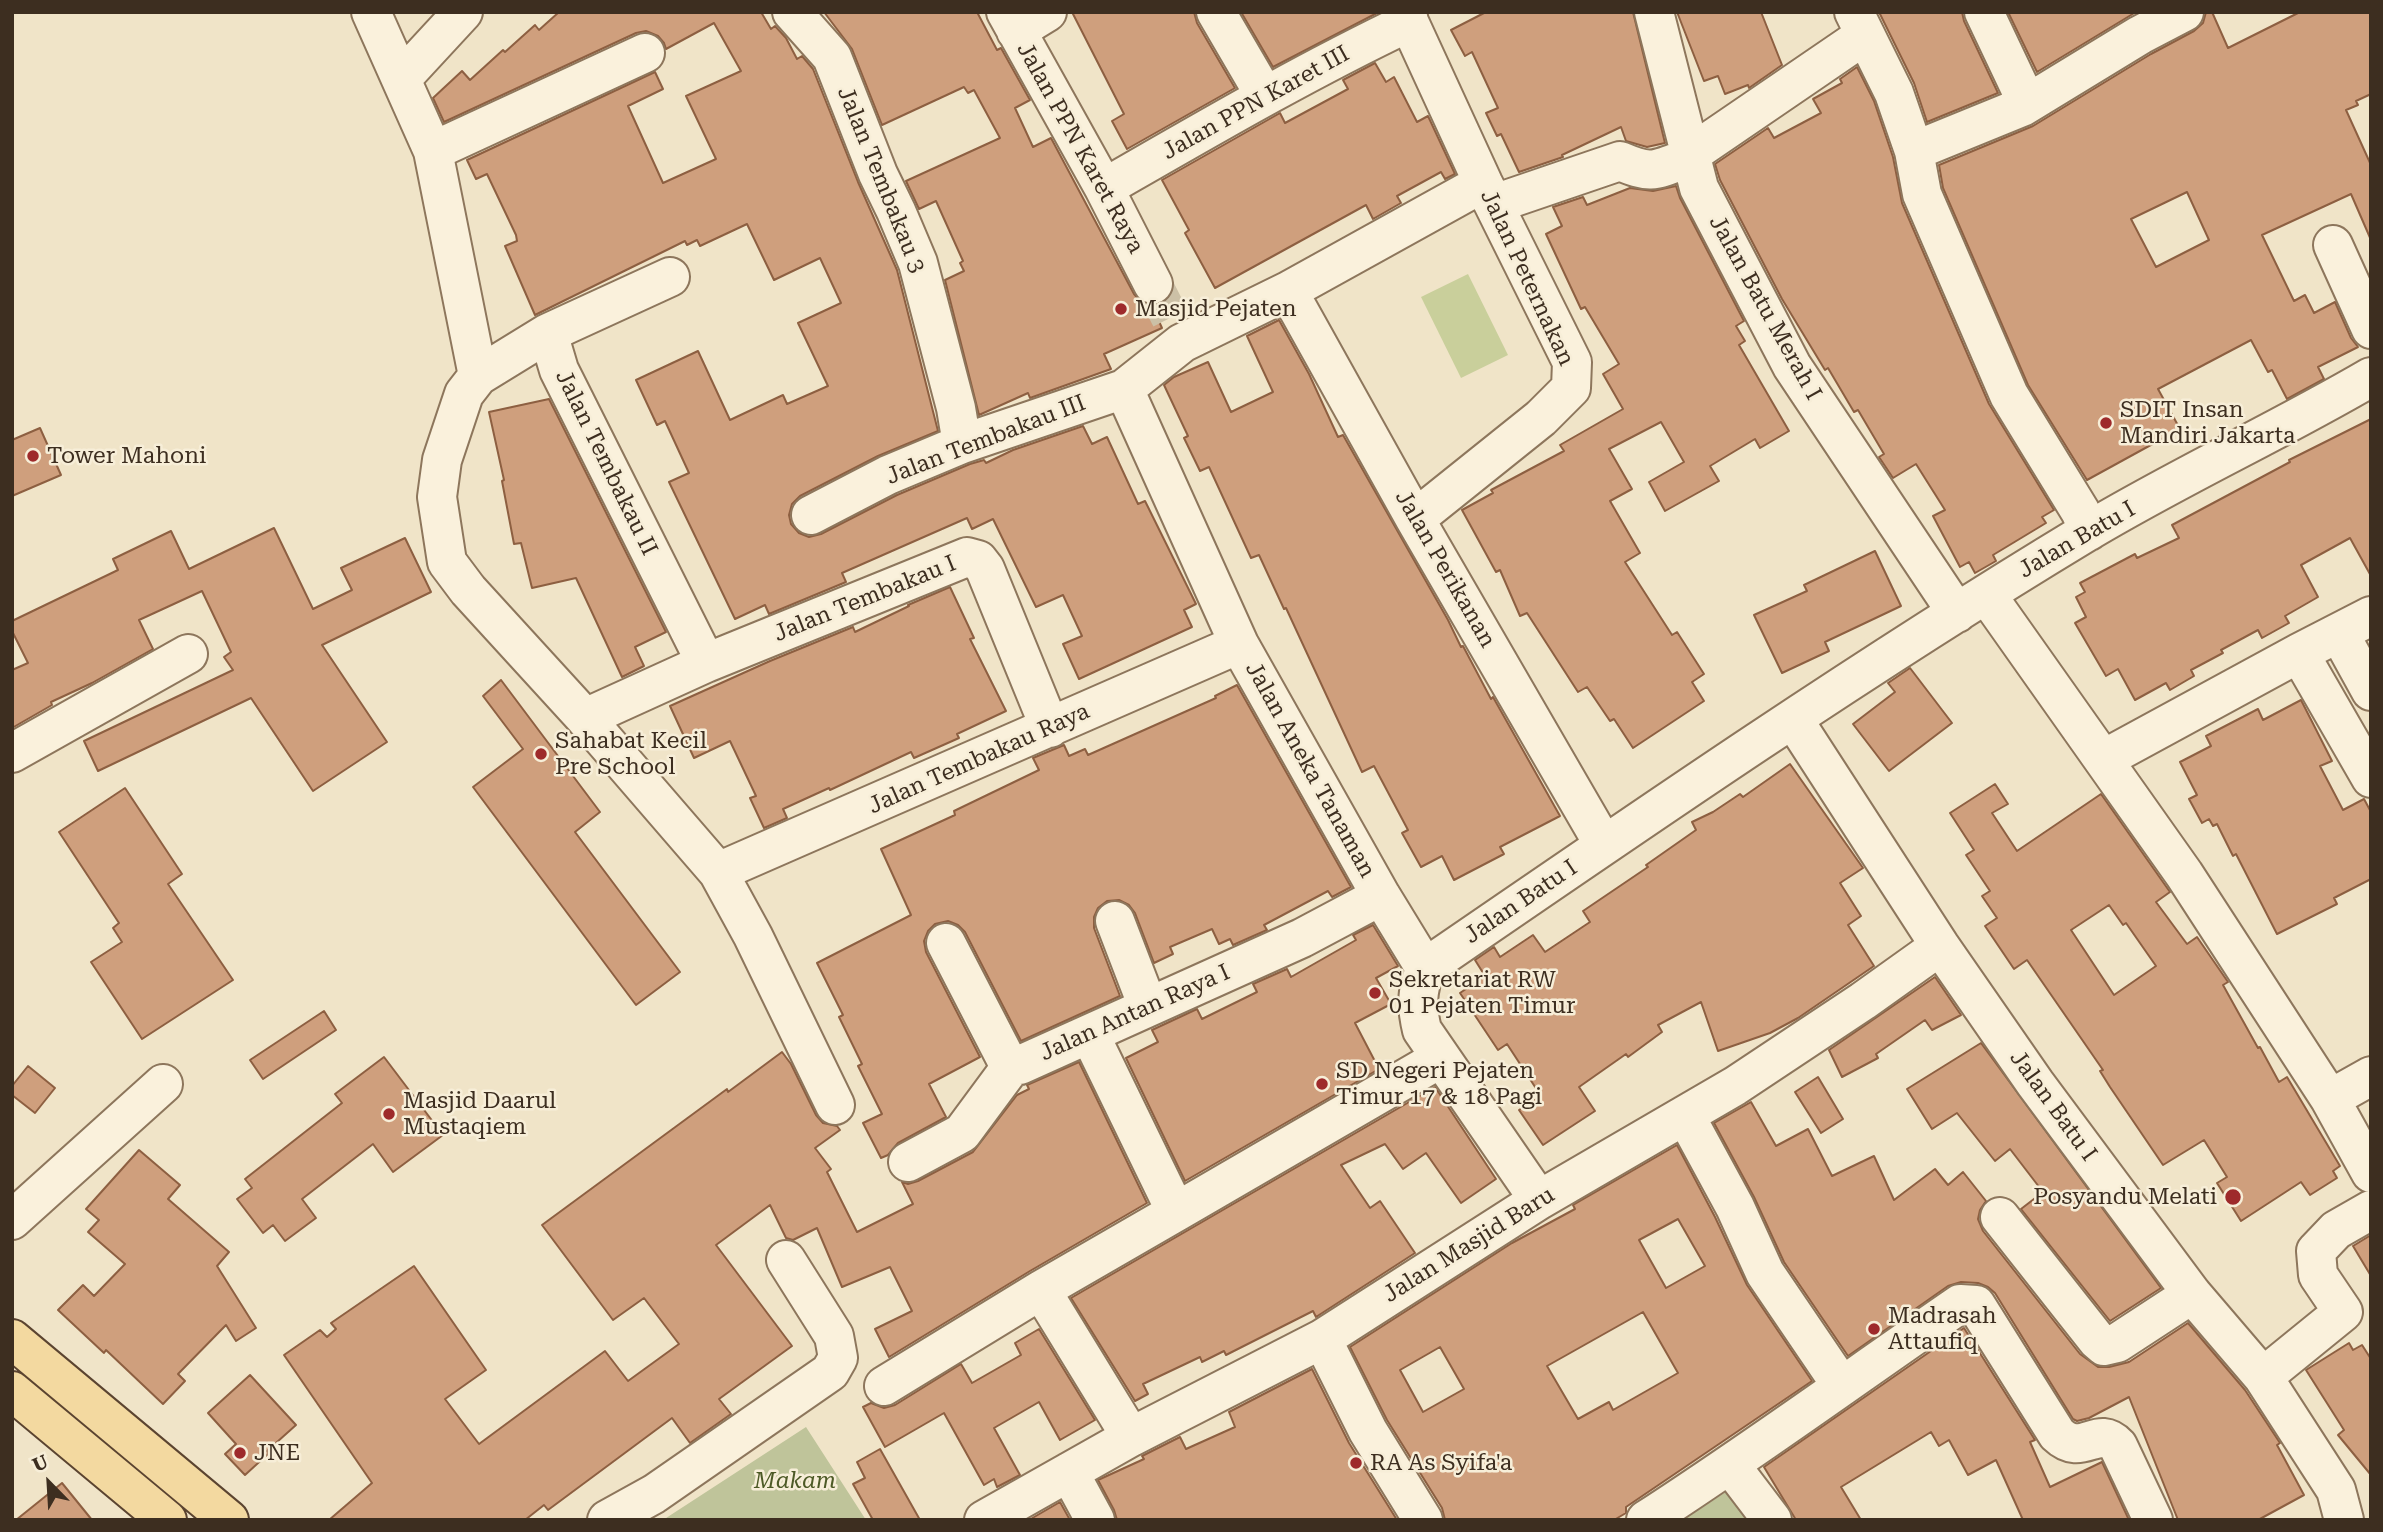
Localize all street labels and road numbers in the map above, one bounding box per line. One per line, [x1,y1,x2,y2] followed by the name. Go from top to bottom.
[1010,38,1150,258] street label: Jalan PPN Karet Raya
[1158,40,1354,166] street label: Jalan PPN Karet III
[831,83,931,277] street label: Jalan Tembakau 3
[1474,186,1580,370] street label: Jalan Peternakan
[1703,211,1827,405] street label: Jalan Batu Merah I
[549,366,663,560] street label: Jalan Tembakau II
[882,389,1090,491] street label: Jalan Tembakau III
[1389,485,1501,653] street label: Jalan Perikanan
[2014,496,2140,584] street label: Jalan Batu I
[770,550,960,648] street label: Jalan Tembakau I
[1239,657,1381,883] street label: Jalan Aneka Tanaman
[864,698,1094,820] street label: Jalan Tembakau Raya
[1459,854,1583,950] street label: Jalan Batu I
[1036,959,1234,1067] street label: Jalan Antan Raya I
[2004,1045,2102,1167] street label: Jalan Batu I
[1378,1181,1560,1309] street label: Jalan Masjid Baru

